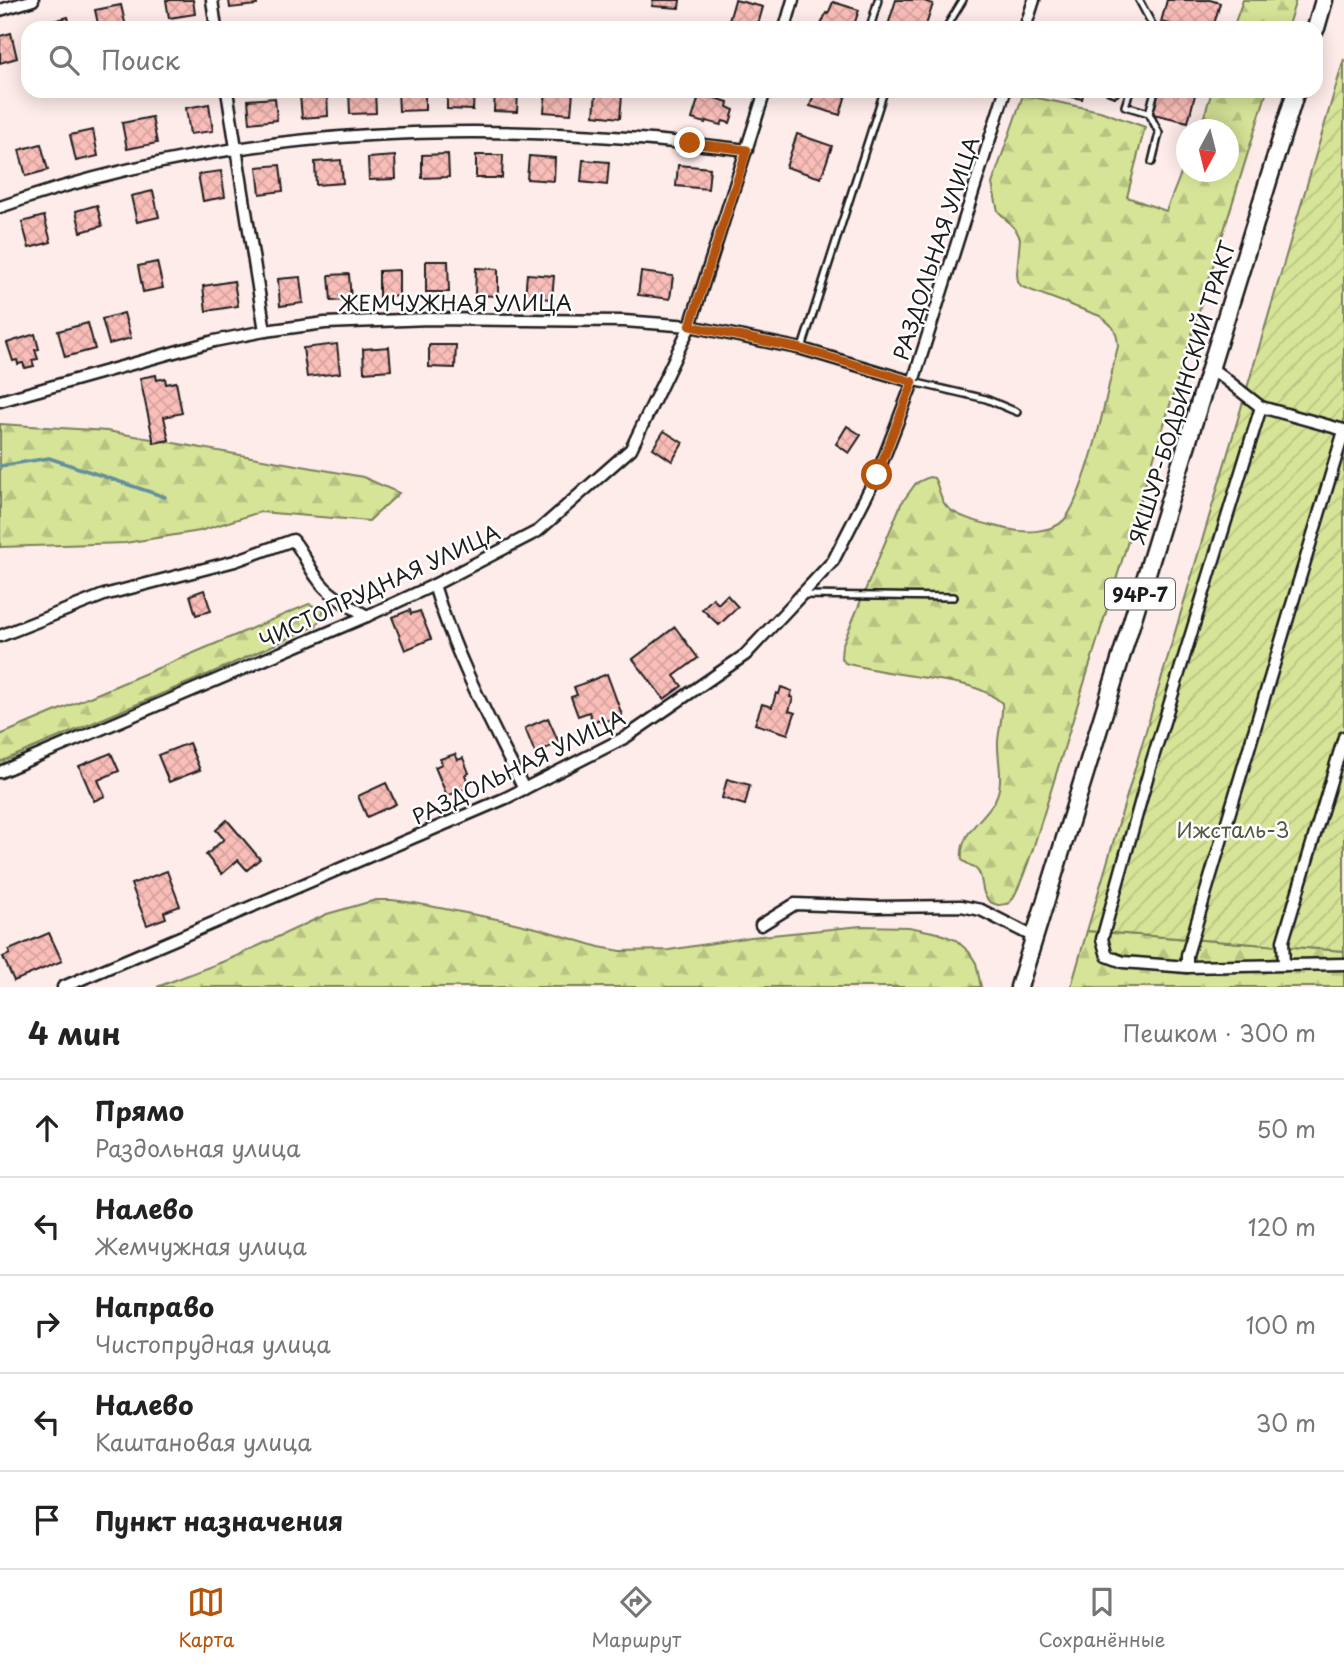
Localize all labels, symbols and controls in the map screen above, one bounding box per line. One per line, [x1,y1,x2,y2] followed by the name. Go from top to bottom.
[21,21,1323,98] search box
[101,40,180,79] text: Поиск
[45,41,83,79] icon: search
[1176,119,1239,182] north arrow
[674,127,705,158] route end
[884,132,986,364] street label: РАЗДОЛЬНАЯ УЛИЦА
[1120,236,1243,547] street label: ЯКШУР-БОДЬИНСКИЙ ТРАКТ
[338,286,572,318] street label: ЖЕМЧУЖНАЯ УЛИЦА
[861,459,892,490] route start
[253,515,505,655] street label: ЧИСТОПРУДНАЯ УЛИЦА
[1105,579,1175,610] road number: 94Р-7
[406,700,630,832] street label: РАЗДОЛЬНАЯ УЛИЦА
[1177,813,1289,845] park label: Ижсталь-3
[28,1010,121,1055] text: 4 мин
[1123,1015,1316,1050] text: Пешком · 300 m
[95,1091,184,1130] text: Прямо
[28,1109,66,1147] icon: ahead
[1256,1111,1316,1146] text: 50 m
[95,1130,300,1165] text: Раздольная улица
[95,1189,193,1228] text: Налево
[28,1207,66,1245] icon: left
[1248,1209,1316,1244] text: 120 m
[95,1228,307,1263] text: Жемчужная улица
[95,1287,214,1326] text: Направо
[28,1305,66,1343] icon: right
[1246,1307,1316,1342] text: 100 m
[95,1326,331,1361] text: Чистопрудная улица
[95,1385,193,1424] text: Налево
[28,1403,66,1441] icon: left
[1255,1405,1316,1440] text: 30 m
[95,1424,312,1459] text: Каштановая улица
[28,1501,66,1539] icon: arrive
[95,1501,343,1540] text: Пункт назначения
[179,1583,234,1653] tab: Карта
[591,1583,681,1653] tab: Маршрут
[1038,1583,1165,1653] tab: Сохранённые

